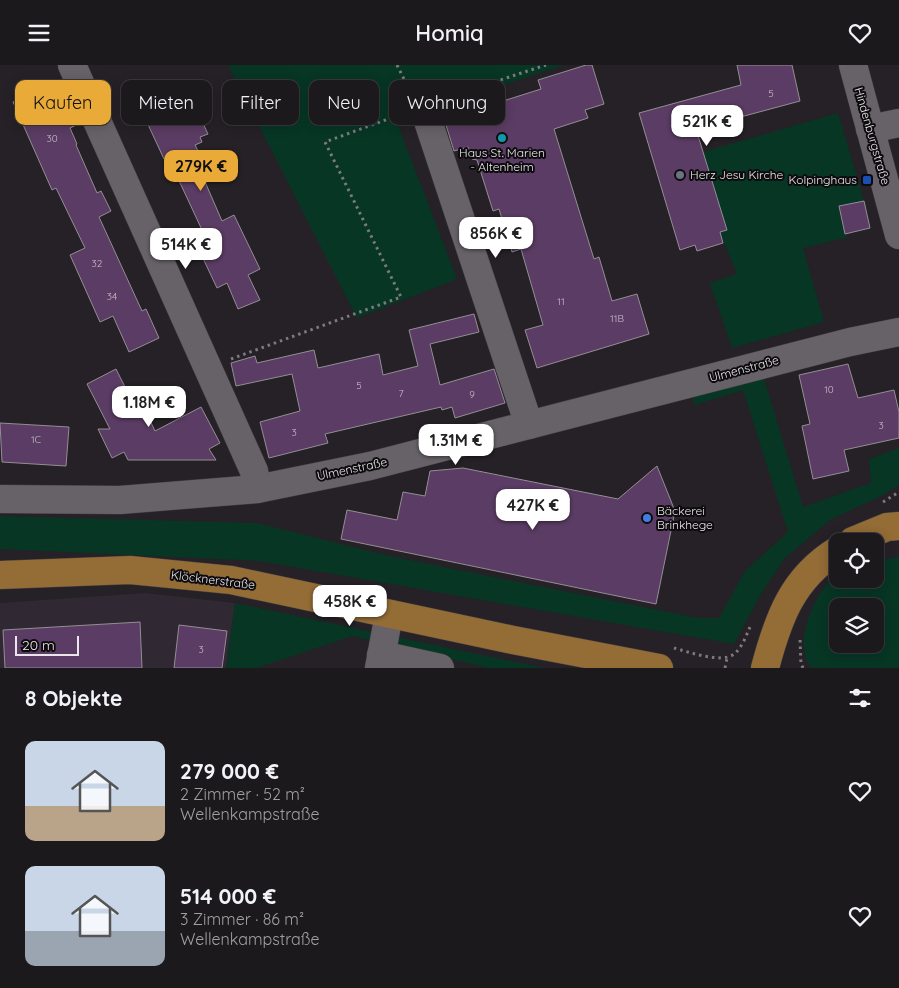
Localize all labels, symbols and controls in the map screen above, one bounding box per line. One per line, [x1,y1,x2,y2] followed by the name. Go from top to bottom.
[25,19,53,47] icon: menu
[415,19,484,47] text: Homiq
[846,19,874,47] icon: heart
[15,80,111,125] chip: Kaufen
[121,80,212,125] chip: Mieten
[222,80,299,125] chip: Filter
[309,80,379,125] chip: Neu
[389,80,505,125] chip: Wohnung
[851,85,894,186] street label: Hindenburgstraße
[768,87,774,100] house number: 5
[666,104,748,147] pin: 521K €
[682,111,732,131] text: 521K €
[46,132,58,145] house number: 30
[496,132,508,144] marker: Haus St. Marien - Altenheim
[459,145,545,174] place label: Haus St. Marien - Altenheim
[160,149,242,192] pin: 279K €
[175,156,227,176] text: 279K €
[690,167,783,182] place label: Herz Jesu Kirche
[674,169,686,181] marker: Herz Jesu Kirche
[788,172,857,187] place label: Kolpinghaus
[861,174,873,186] marker: Kolpinghaus
[455,217,537,259] pin: 856K €
[470,223,522,243] text: 856K €
[145,227,227,270] pin: 514K €
[161,234,211,254] text: 514K €
[92,257,103,270] house number: 32
[107,290,117,303] house number: 34
[557,295,565,308] house number: 11
[610,312,624,325] house number: 11B
[707,352,781,385] street label: Ulmenstraße
[356,379,362,392] house number: 5
[824,383,834,396] house number: 10
[103,385,195,428] pin: 1.18M €
[398,387,404,400] house number: 7
[469,388,475,401] house number: 9
[123,392,175,412] text: 1.18M €
[878,419,884,432] house number: 3
[410,423,502,466] pin: 1.31M €
[291,426,297,439] house number: 3
[430,430,482,450] text: 1.31M €
[31,433,42,446] house number: 1C
[315,454,389,483] street label: Ulmenstraße
[492,489,574,531] pin: 427K €
[507,495,559,515] text: 427K €
[657,503,713,532] place label: Bäckerei Brinkhege
[641,512,653,524] marker: Bäckerei Brinkhege
[829,533,884,653] map controls
[829,533,884,588] button: locate
[170,567,256,592] street label: Klöcknerstraße
[309,585,391,627] pin: 458K €
[324,591,376,611] text: 458K €
[829,598,884,653] button: layers
[15,633,79,656] scale bar
[22,636,55,654] text: 20 m
[198,643,204,656] house number: 3
[846,684,874,712] icon: filters
[25,685,123,711] text: 8 Objekte
[180,758,279,784] text: 279 000 €
[65,761,125,821] icon: home
[846,777,874,805] icon: heart
[180,784,305,804] text: 2 Zimmer · 52 m²
[180,804,320,824] text: Wellenkampstraße
[180,883,276,909] text: 514 000 €
[65,886,125,946] icon: home
[846,902,874,930] icon: heart
[180,909,304,929] text: 3 Zimmer · 86 m²
[180,929,320,949] text: Wellenkampstraße

